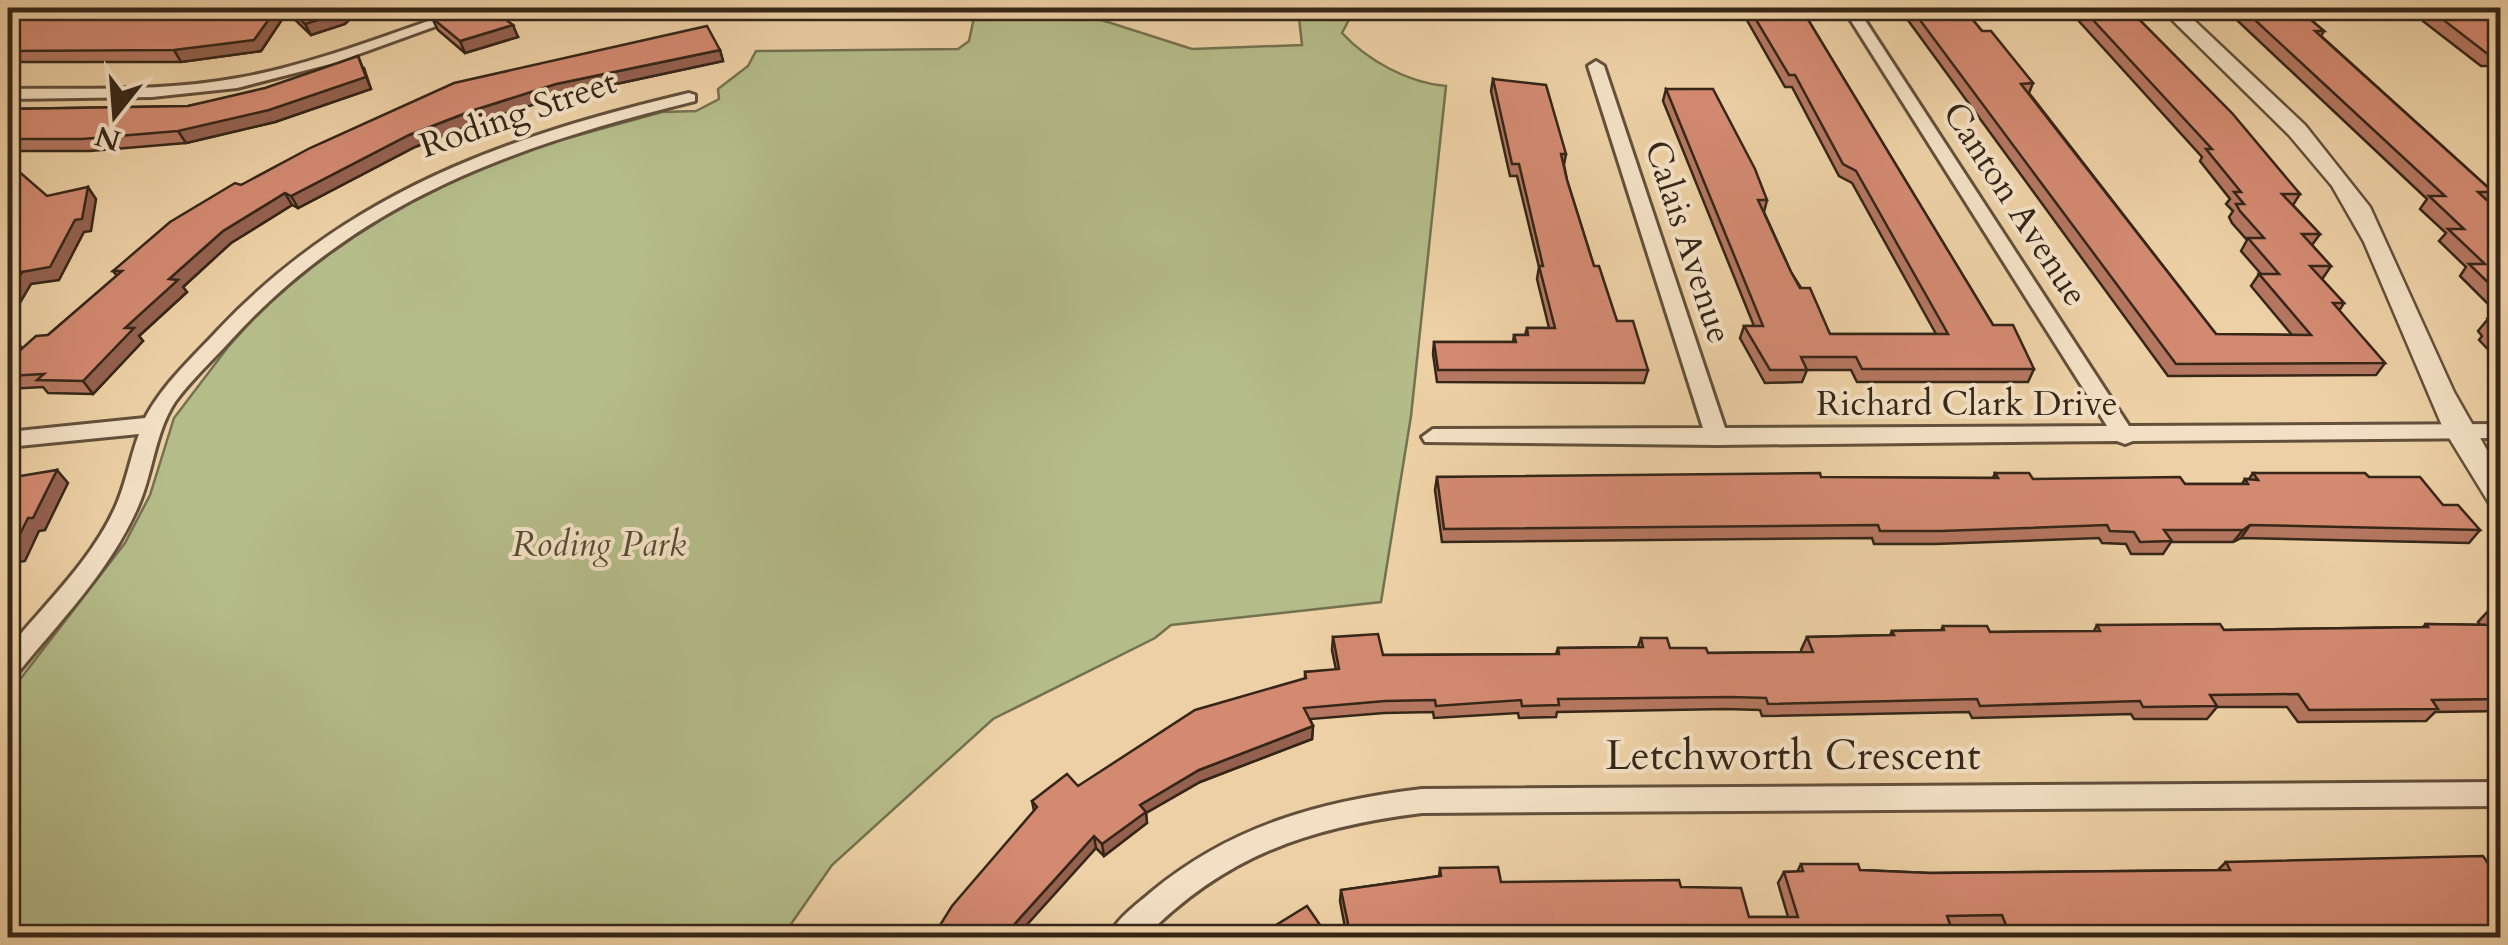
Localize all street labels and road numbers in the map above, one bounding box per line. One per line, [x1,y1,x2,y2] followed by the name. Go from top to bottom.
[413,58,623,170] street label: Roding Street
[1931,93,2099,315] street label: Canton Avenue
[1633,135,1743,349] street label: Calais Avenue
[1816,380,2118,428] street label: Richard Clark Drive
[1605,727,1981,784] street label: Letchworth Crescent

